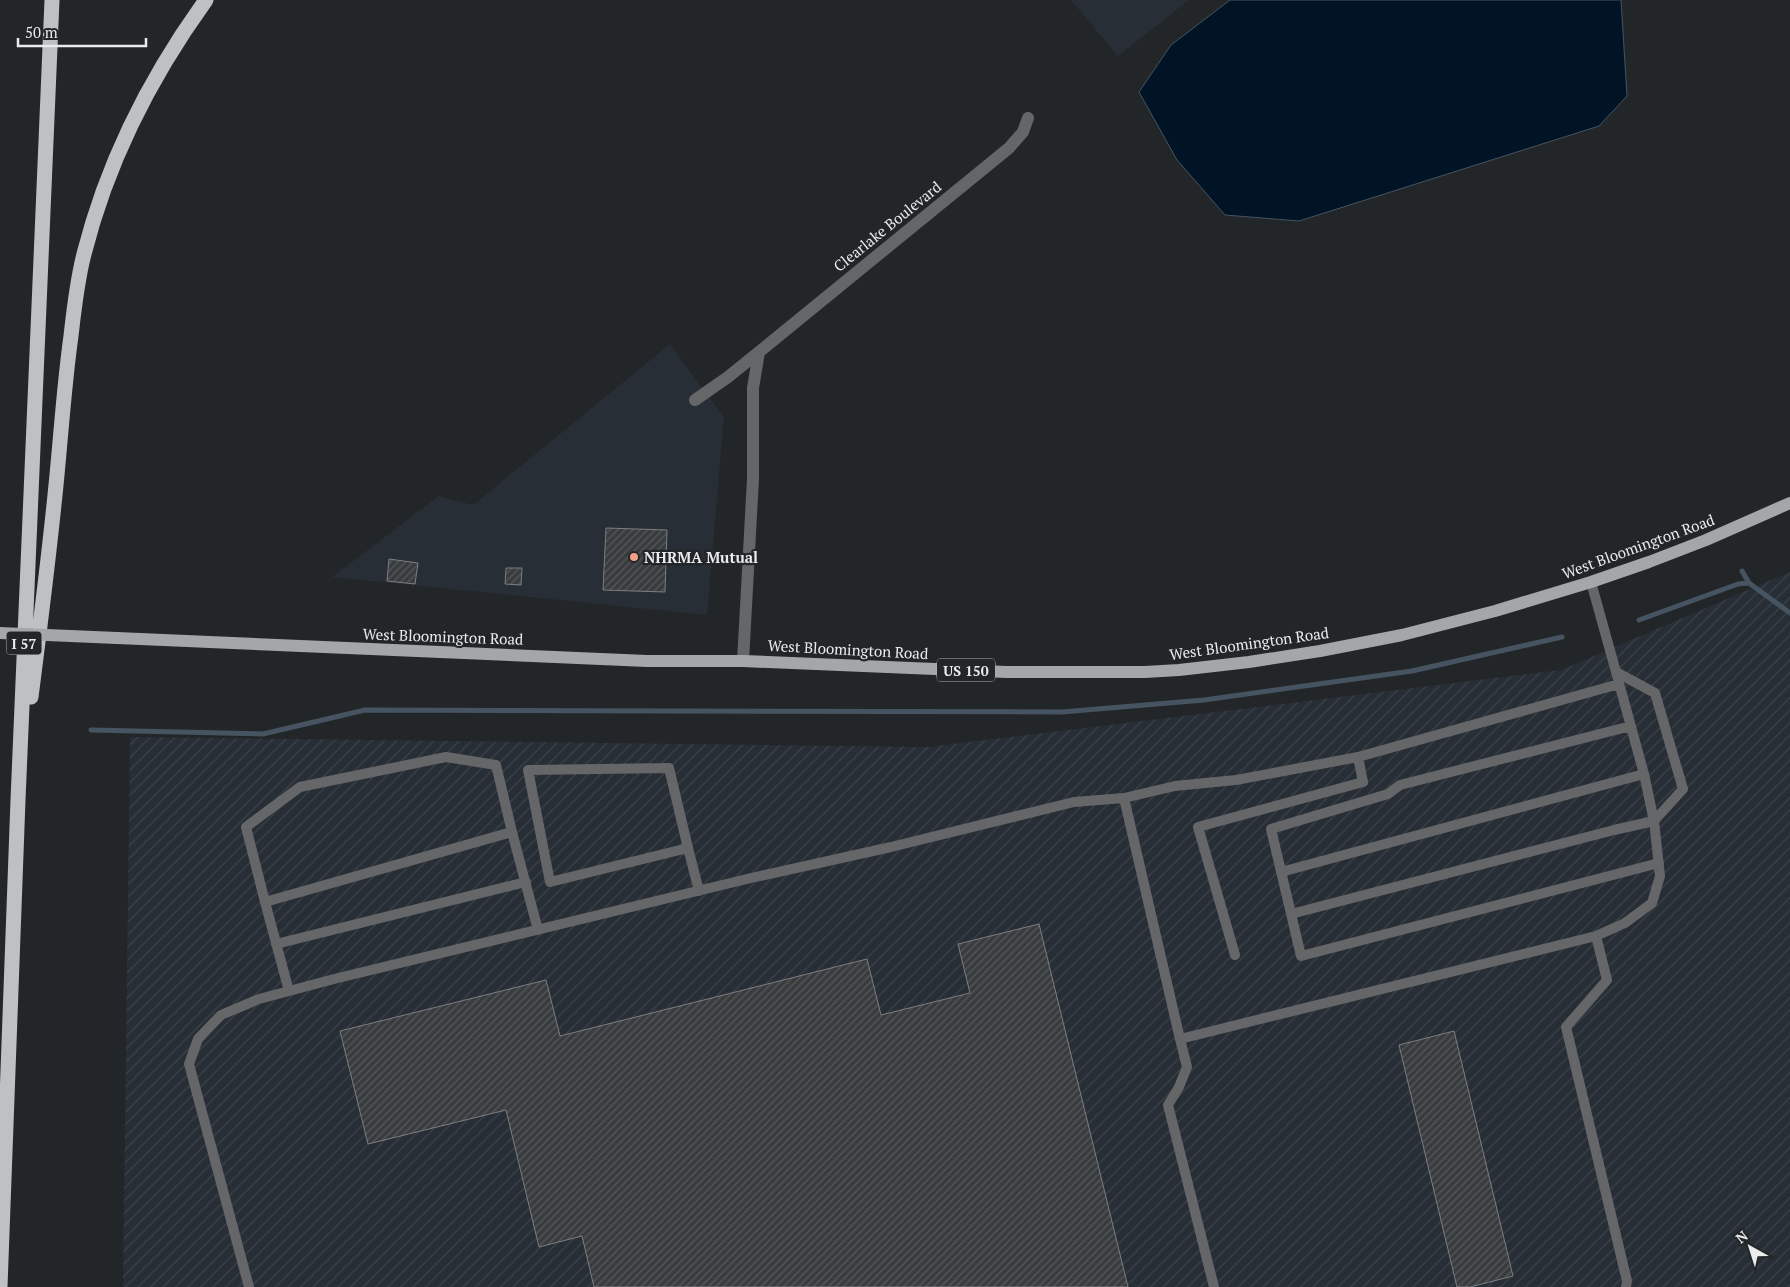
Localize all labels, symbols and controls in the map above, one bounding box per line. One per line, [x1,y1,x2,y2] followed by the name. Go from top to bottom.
[18,15,145,47] scale bar
[25,22,58,42] text: 50 m
[829,176,945,276] street label: Clearlake Boulevard
[1559,509,1717,583] street label: West Bloomington Road
[644,547,758,567] place label: NHRMA Mutual
[628,551,640,563] marker: NHRMA Mutual
[1168,622,1330,664] street label: West Bloomington Road
[362,623,524,649] street label: West Bloomington Road
[6,632,42,654] road number: I 57
[767,635,929,663] street label: West Bloomington Road
[937,658,995,682] road number: US 150
[1725,1222,1775,1272] north arrow
[1731,1226,1752,1247] text: N

